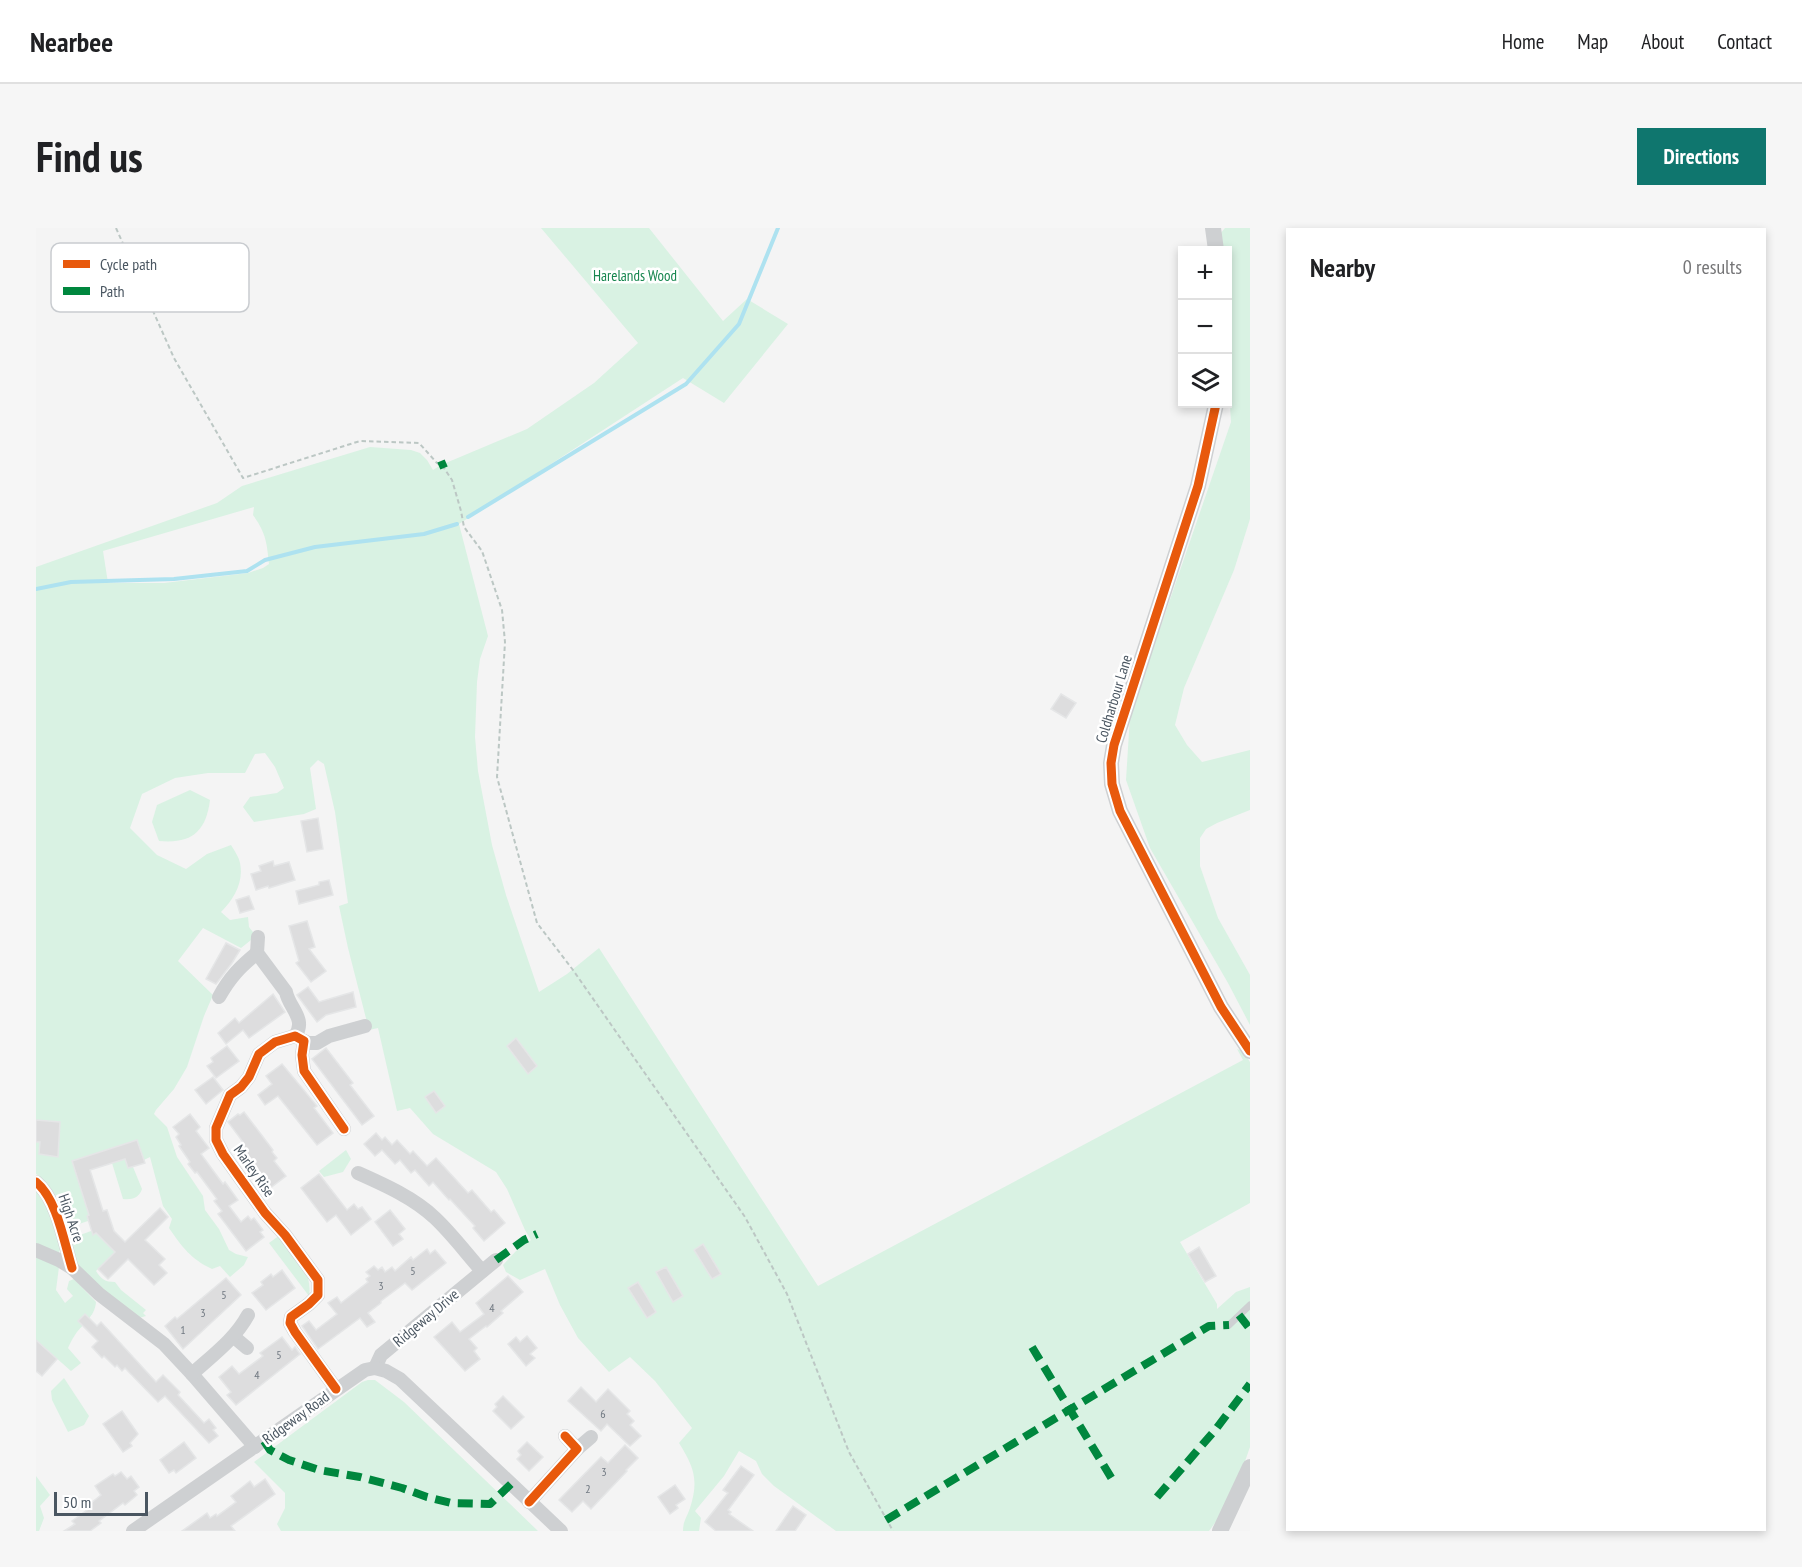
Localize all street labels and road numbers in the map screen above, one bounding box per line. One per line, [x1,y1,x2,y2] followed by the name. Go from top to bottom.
[1091,652,1136,745] street label: Coldharbour Lane
[230,1141,279,1200] street label: Marley Rise
[54,1191,89,1244] street label: High Acre
[389,1285,462,1351] street label: Ridgeway Drive
[258,1387,333,1448] street label: Ridgeway Road

